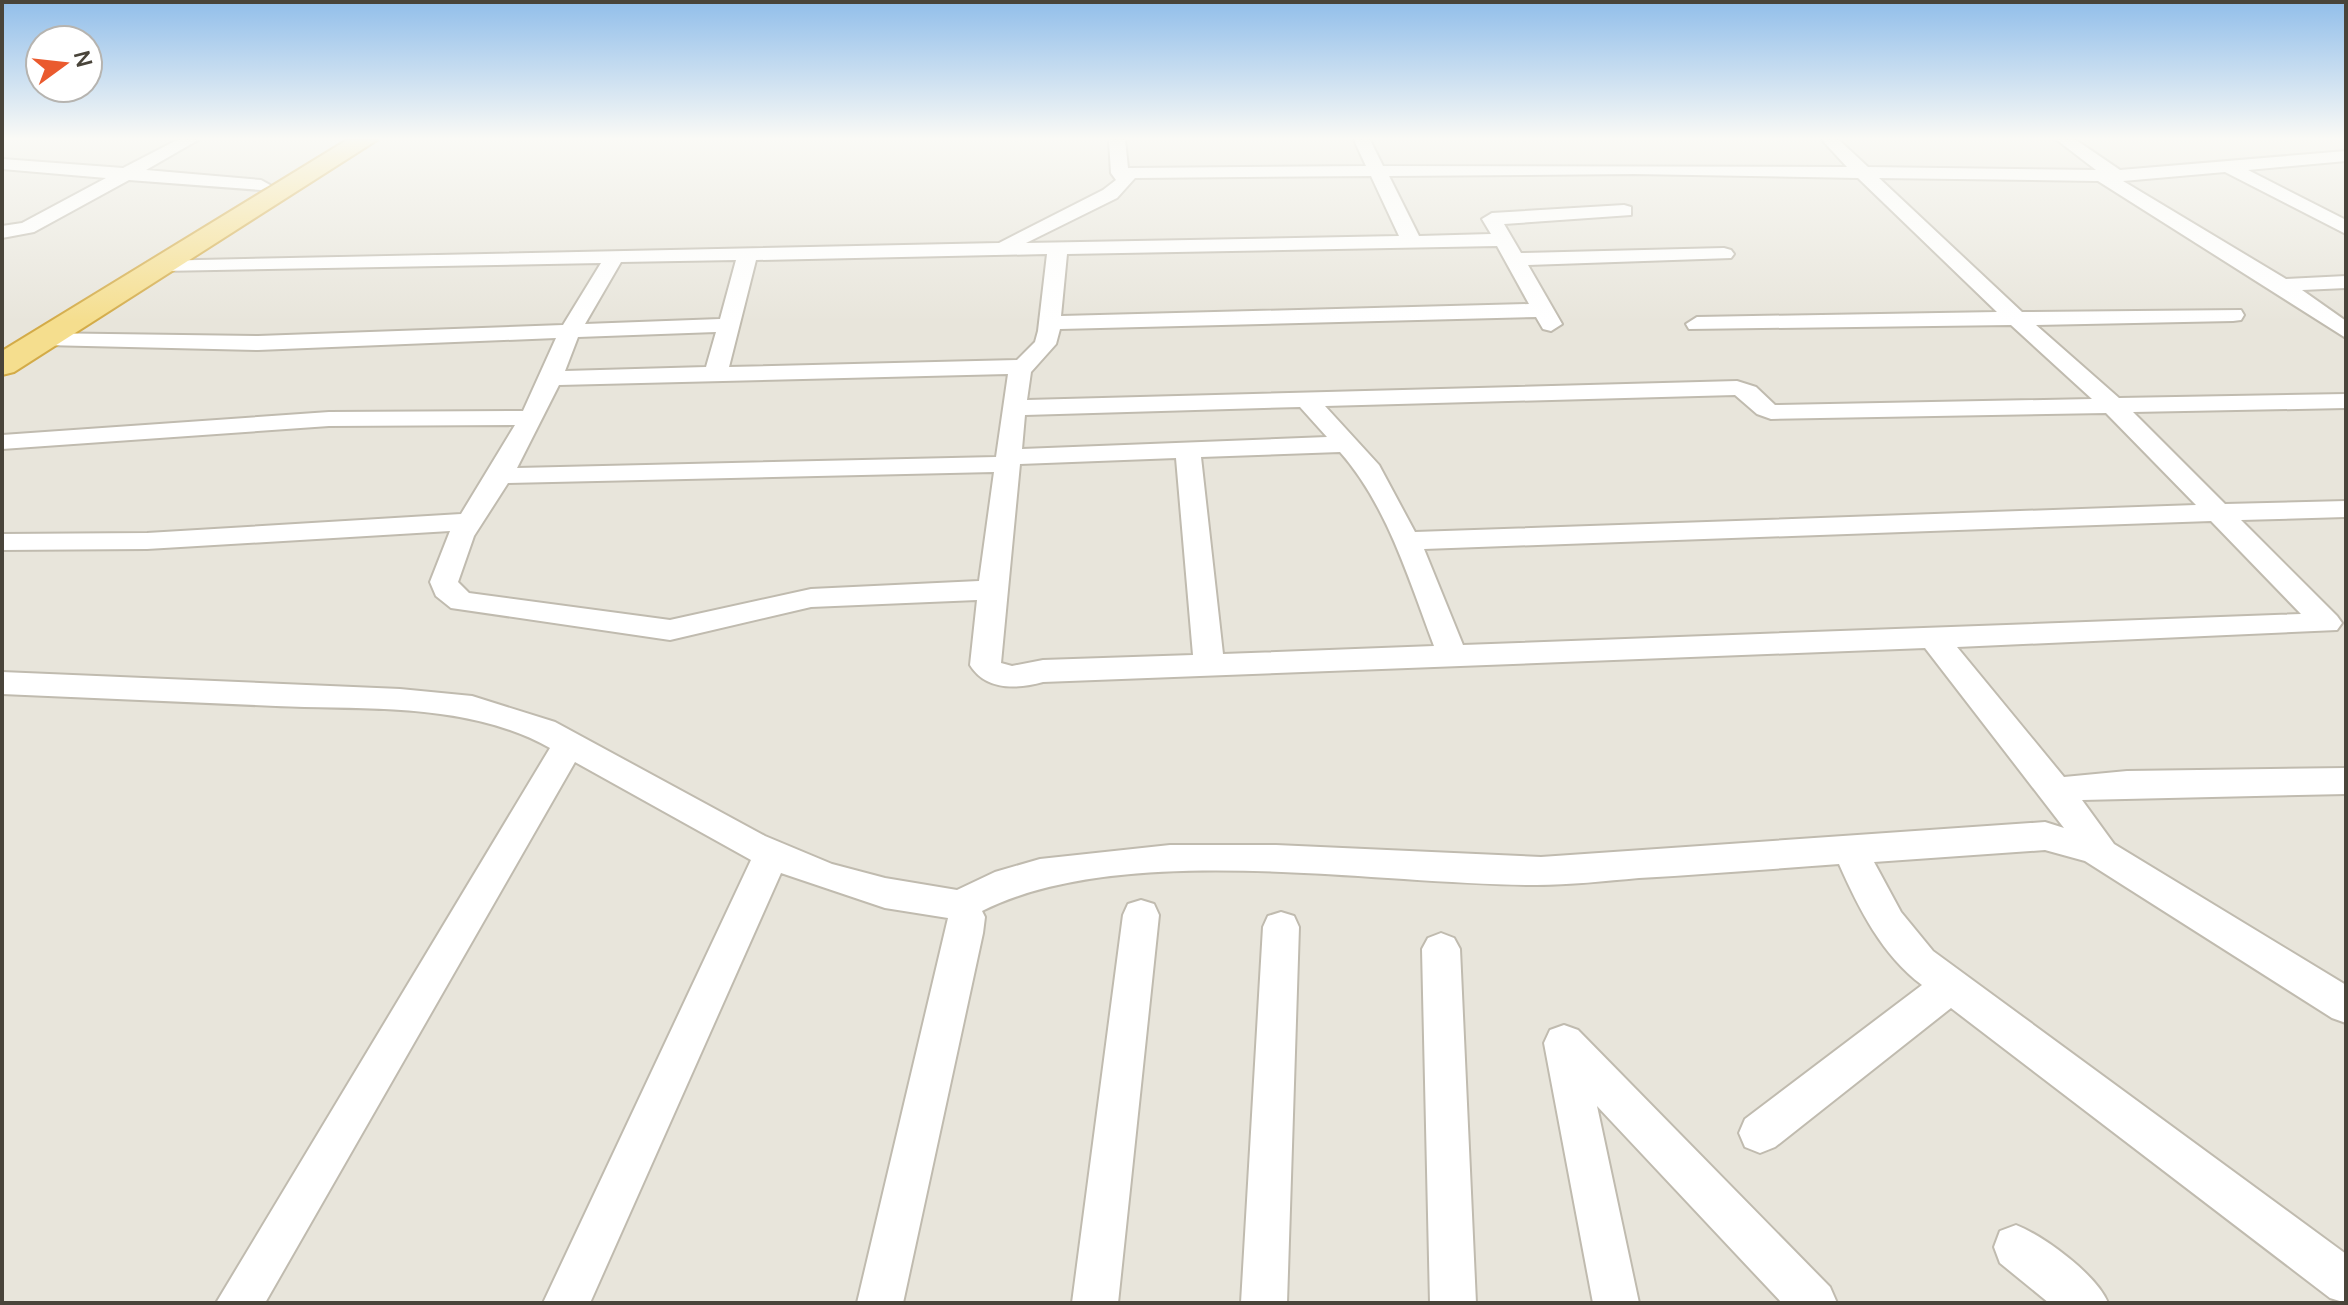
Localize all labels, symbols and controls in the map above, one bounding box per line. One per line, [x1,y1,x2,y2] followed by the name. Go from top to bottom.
[24,24,104,104] north arrow
[67,47,100,70] text: N

